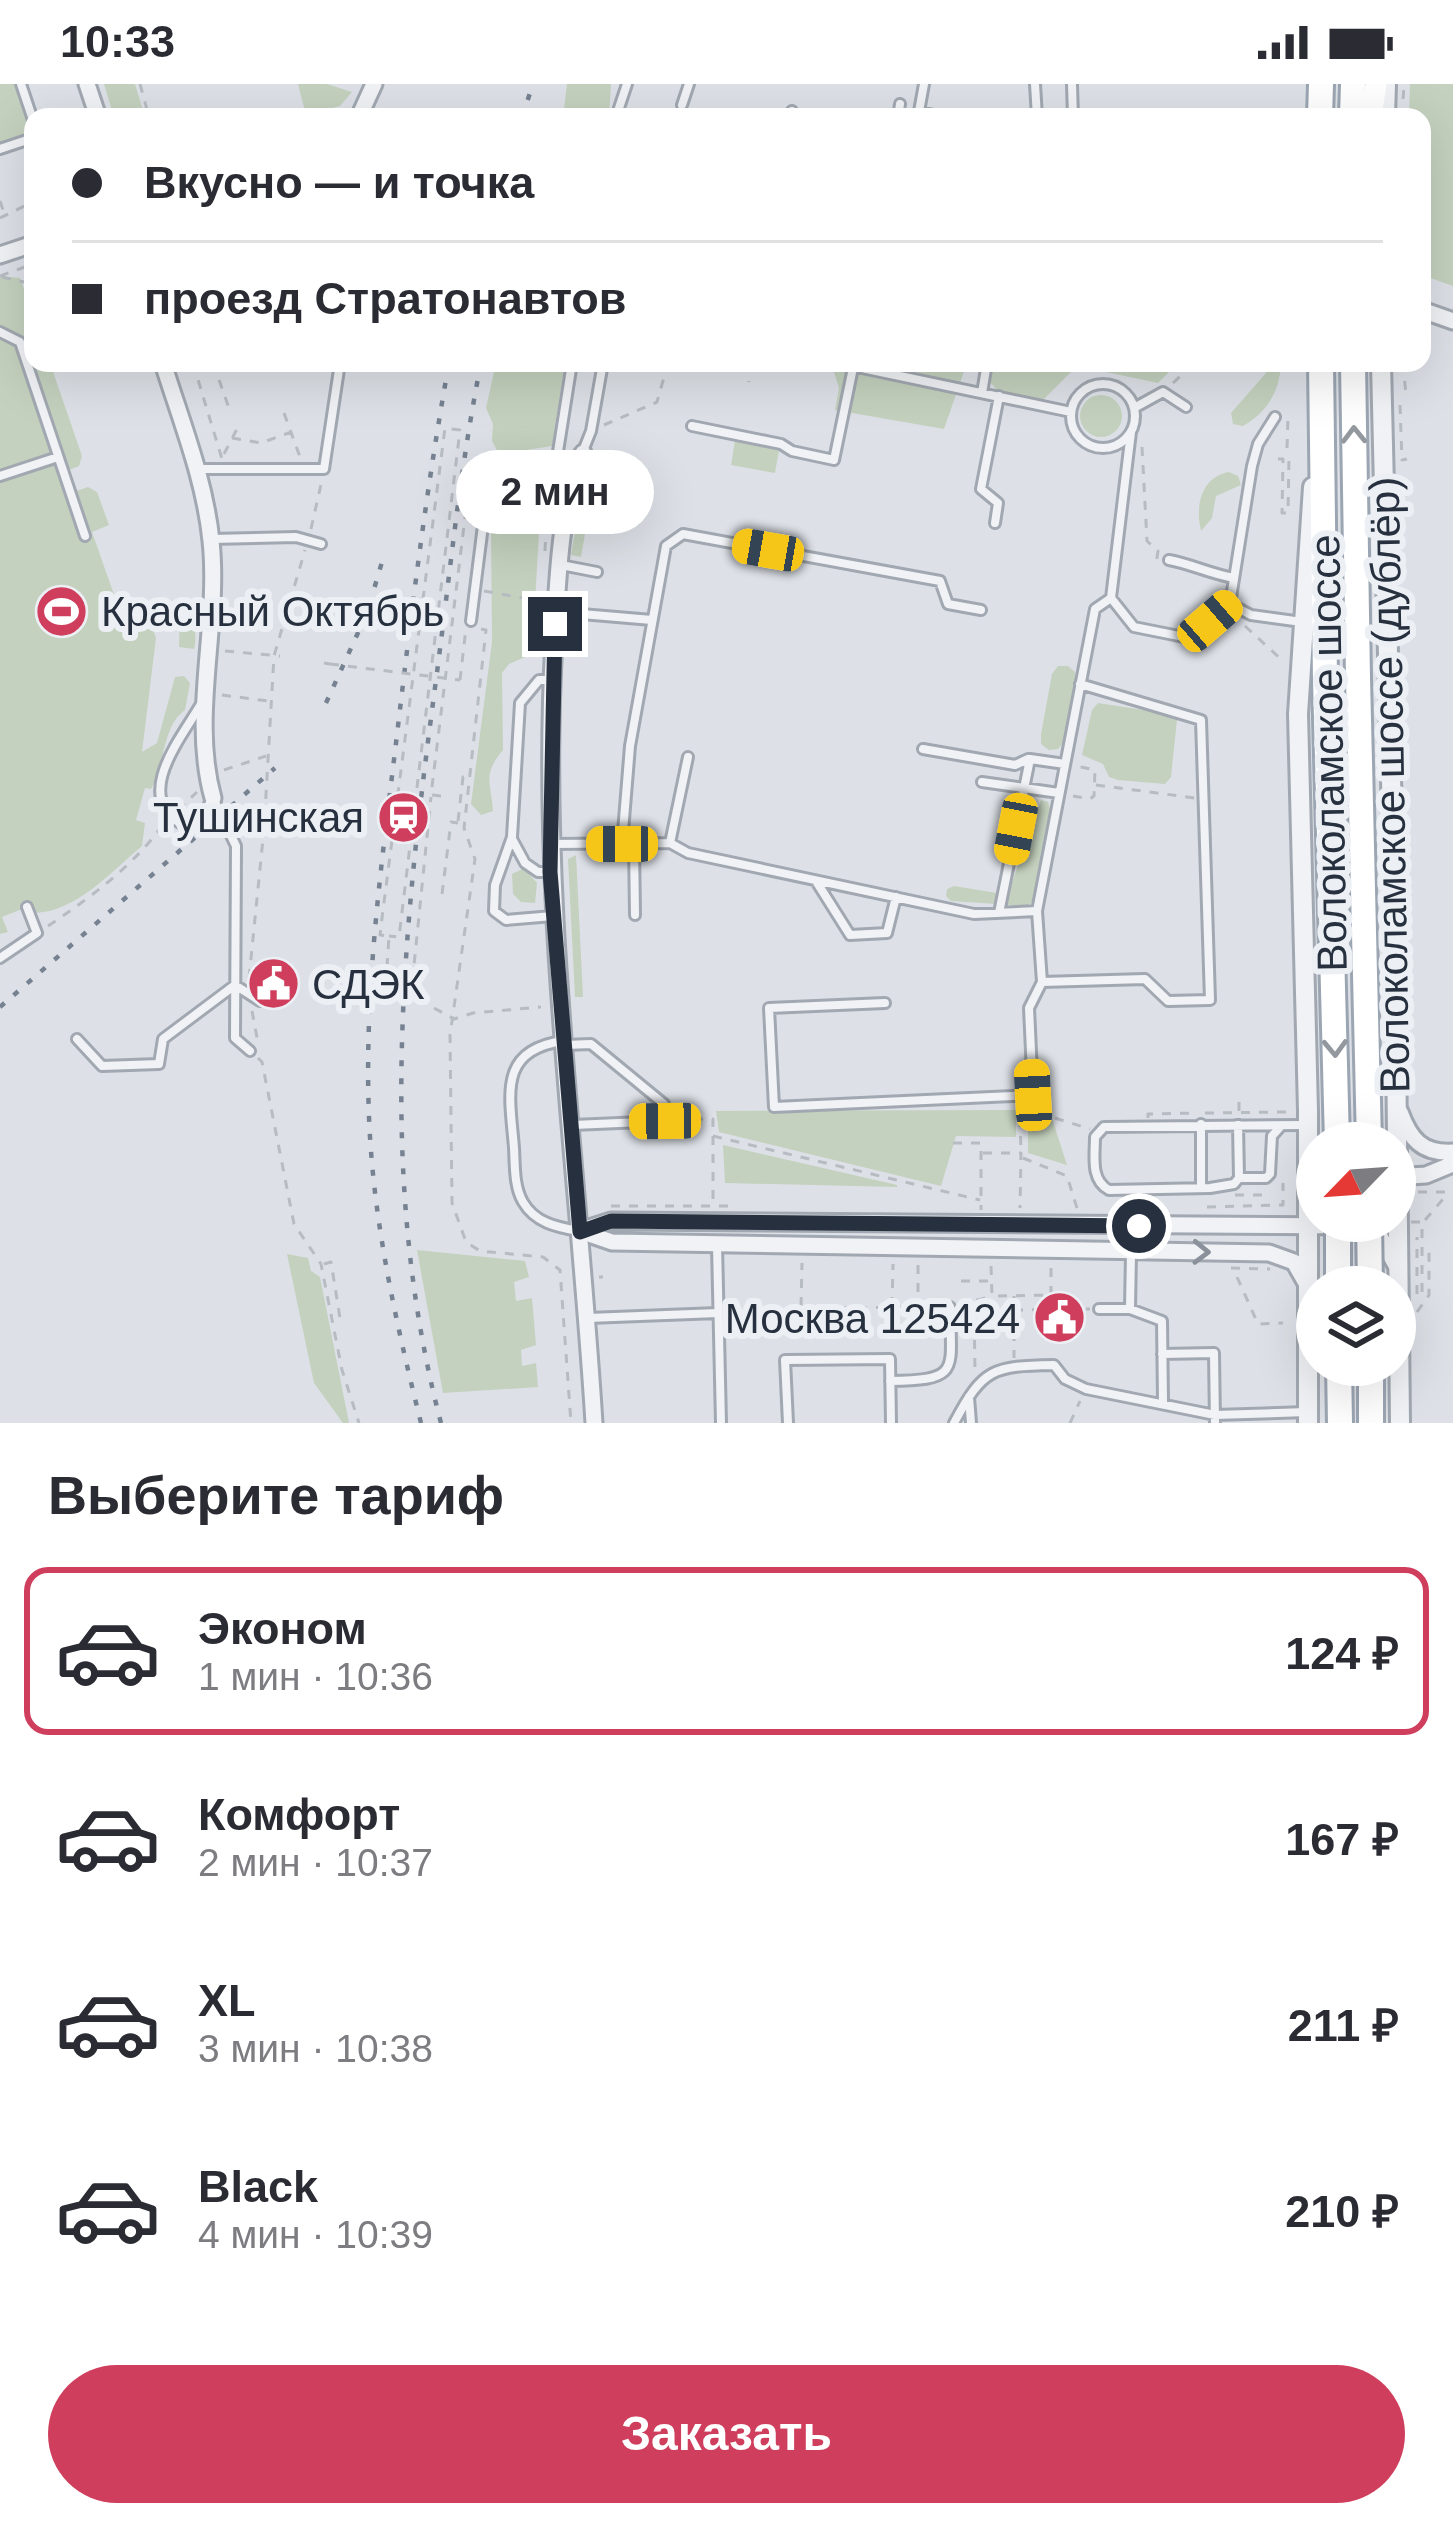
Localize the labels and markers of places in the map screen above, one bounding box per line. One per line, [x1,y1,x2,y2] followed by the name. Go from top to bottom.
[34,583,90,639] sports icon: Красный Октябрь
[101,588,445,635] place label: Красный Октябрь
[375,789,431,845] station icon: Тушинская
[153,794,364,841] place label: Тушинская
[245,956,301,1012] public building icon: СДЭК
[312,961,425,1008] place label: СДЭК
[1031,1290,1087,1346] public building icon: Москва 125424
[725,1295,1020,1342] place label: Москва 125424

